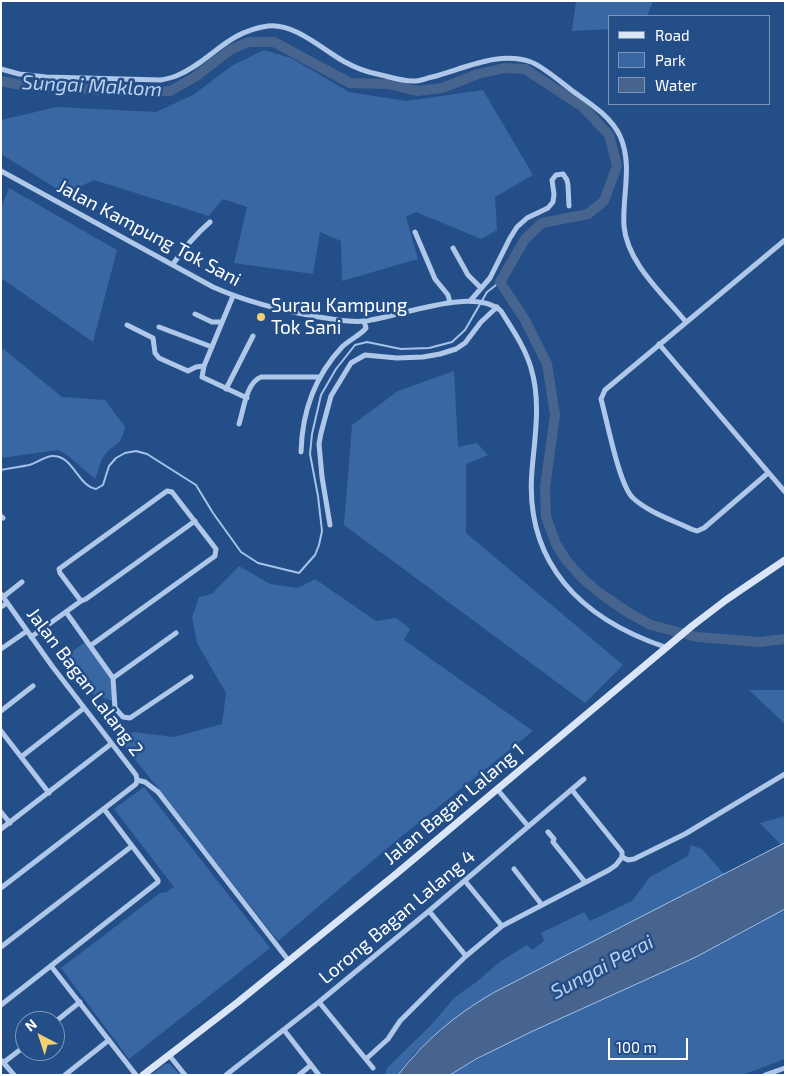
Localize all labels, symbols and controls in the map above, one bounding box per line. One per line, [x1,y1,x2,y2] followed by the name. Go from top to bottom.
[608,15,771,105] legend
[655,26,690,44] text: Road
[655,51,686,69] text: Park
[21,70,163,102] water label: Sungai Maklom
[655,76,697,94] text: Water
[53,175,245,291] street label: Jalan Kampung Tok Sani
[271,295,407,339] place label: Surau Kampung Tok Sani
[255,311,267,323] marker: Surau Kampung Tok Sani
[22,603,148,761] street label: Jalan Bagan Lalang 2
[379,739,529,869] street label: Jalan Bagan Lalang 1
[314,845,480,989] street label: Lorong Bagan Lalang 4
[546,930,658,1004] water label: Sungai Perai
[15,1011,65,1061] north arrow
[21,1015,40,1035] text: N
[611,1028,691,1060] scale bar
[616,1038,657,1056] text: 100 m

